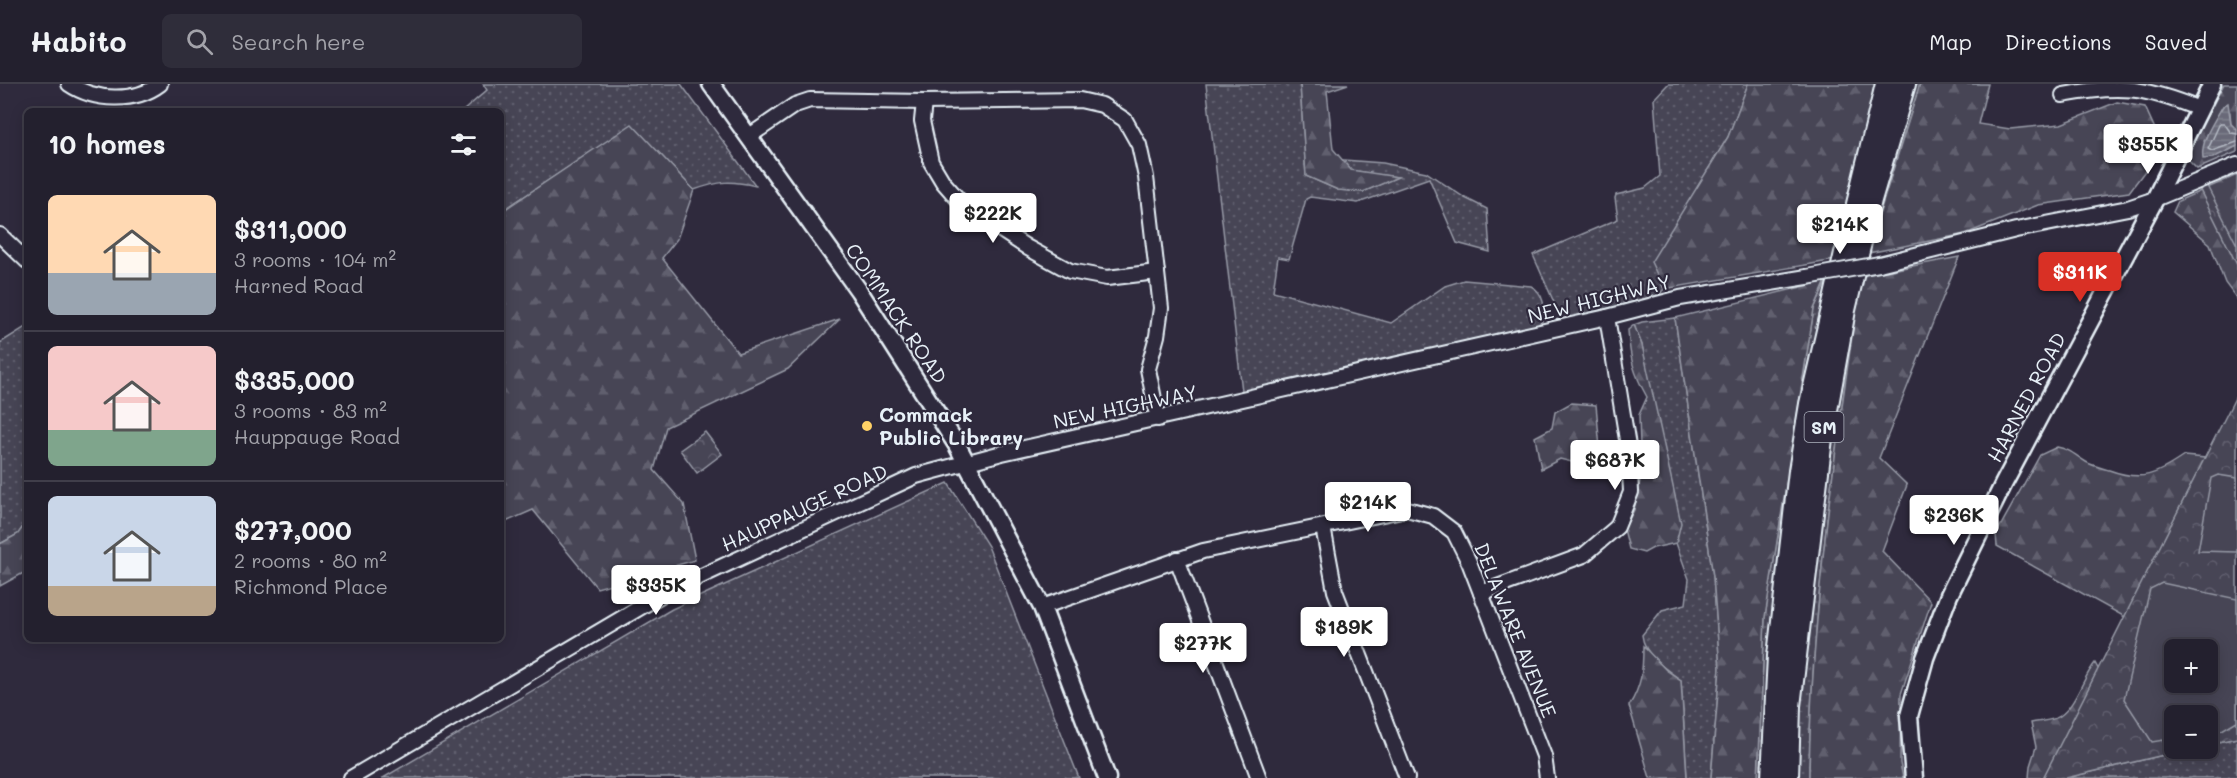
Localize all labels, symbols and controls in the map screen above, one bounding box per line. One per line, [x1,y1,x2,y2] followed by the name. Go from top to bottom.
[162,14,582,68] search box
[30,23,126,59] text: Habito
[183,25,216,58] icon: search
[231,27,365,56] text: Search here
[1929,28,1972,55] text: Map
[2005,28,2112,55] text: Directions
[2145,28,2207,55] text: Saved
[2106,124,2190,175] pin: $355K
[48,127,166,161] text: 10 homes
[447,128,480,161] icon: filters
[2118,130,2178,156] text: $355K
[951,193,1035,244] pin: $222K
[963,199,1023,225] text: $222K
[1798,204,1882,255] pin: $214K
[1811,210,1869,236] text: $214K
[234,212,347,246] text: $311,000
[96,219,168,291] icon: home
[840,238,954,388] street label: COMMACK ROAD
[234,246,396,272] text: 3 rooms · 104 m²
[2038,252,2122,303] pin: $311K
[2052,258,2108,284] text: $311K
[1525,268,1673,328] street label: NEW HIGHWAY
[234,272,363,298] text: Harned Road
[1981,328,2071,466] street label: HARNED ROAD
[234,363,355,397] text: $335,000
[96,370,168,442] icon: home
[1051,378,1199,434] street label: NEW HIGHWAY
[234,397,387,423] text: 3 rooms · 83 m²
[879,401,1023,450] place label: Commack Public Library
[1804,412,1844,442] road number: SM
[860,419,874,433] marker: Commack Public Library
[234,423,400,449] text: Hauppauge Road
[1573,440,1657,491] pin: $687K
[1584,446,1646,472] text: $687K
[717,457,891,557] street label: HAUPPAUGE ROAD
[1326,482,1410,533] pin: $214K
[1339,488,1397,514] text: $214K
[1912,495,1996,546] pin: $236K
[1924,501,1984,527] text: $236K
[234,513,352,547] text: $277,000
[96,520,168,592] icon: home
[1469,539,1563,721] street label: DELAWARE AVENUE
[234,547,387,573] text: 2 rooms · 80 m²
[614,565,698,616] pin: $335K
[625,571,687,597] text: $335K
[234,573,388,599] text: Richmond Place
[1302,607,1386,658] pin: $189K
[1315,613,1373,639] text: $189K
[1161,623,1245,674] pin: $277K
[1174,629,1232,655] text: $277K
[2164,639,2218,759] map controls
[2164,639,2218,693] button: +
[2164,705,2218,759] button: −

